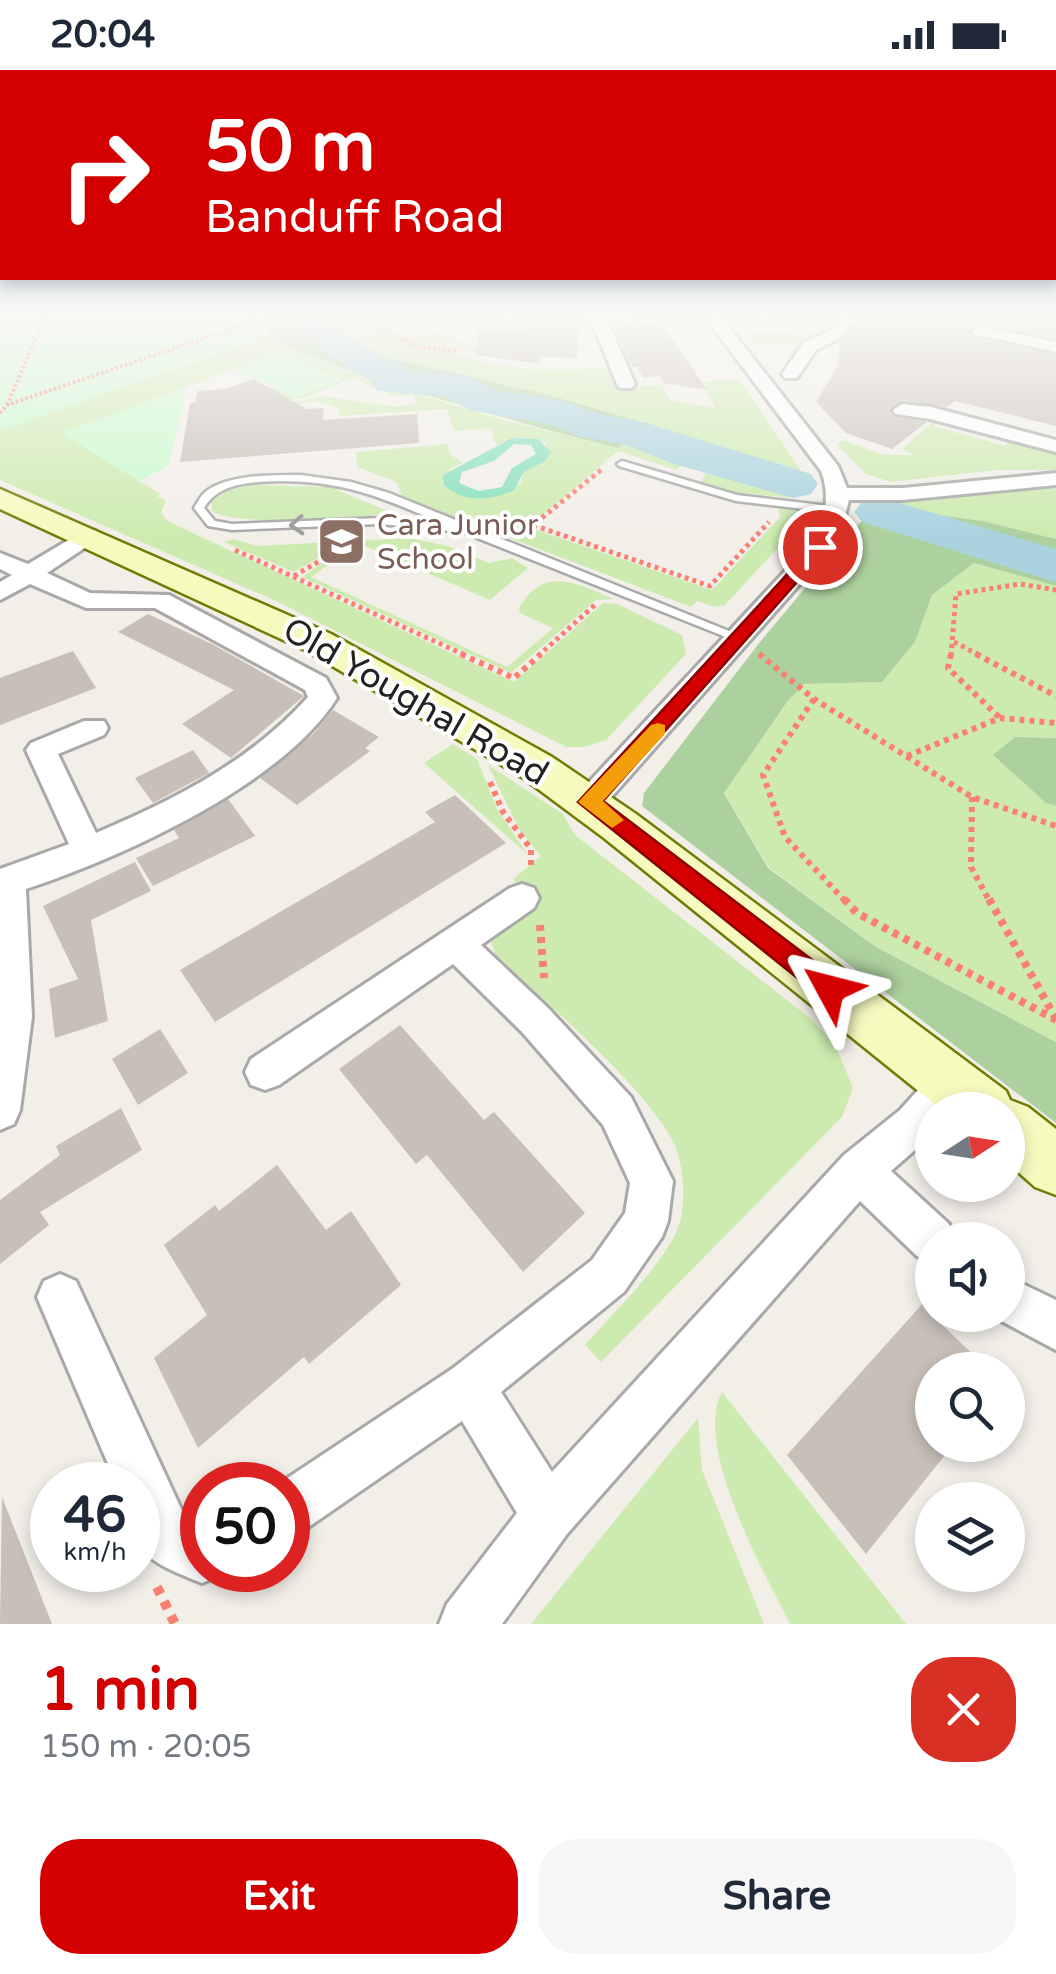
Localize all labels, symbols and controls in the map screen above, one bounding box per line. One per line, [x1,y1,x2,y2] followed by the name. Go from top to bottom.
[50,12,155,58] text: 20:04
[205,106,375,190] text: 50 m
[40,110,170,240] icon: right
[205,191,504,245] text: Banduff Road
[778,505,863,590] pin
[377,507,539,578] place label: Cara Junior School
[288,514,304,535] one-way arrow
[316,516,368,568] school or university icon: Cara Junior School
[793,520,848,575] icon: arrive
[275,609,556,795] street label: Old Youghal Road
[778,937,882,1041] position arrow
[915,1092,1025,1202] north arrow
[915,1092,1025,1592] map controls
[915,1222,1025,1332] button: sound
[915,1352,1025,1462] button: search
[180,1462,310,1592] speed limit sign: 50
[915,1482,1025,1592] button: layers
[64,1485,126,1545] text: 46
[64,1537,126,1567] text: km/h
[40,1654,200,1726] text: 1 min
[911,1657,1016,1762] button: close
[40,1728,252,1766] text: 150 m · 20:05
[40,1839,518,1954] button: Exit
[538,1839,1016,1954] button: Share

